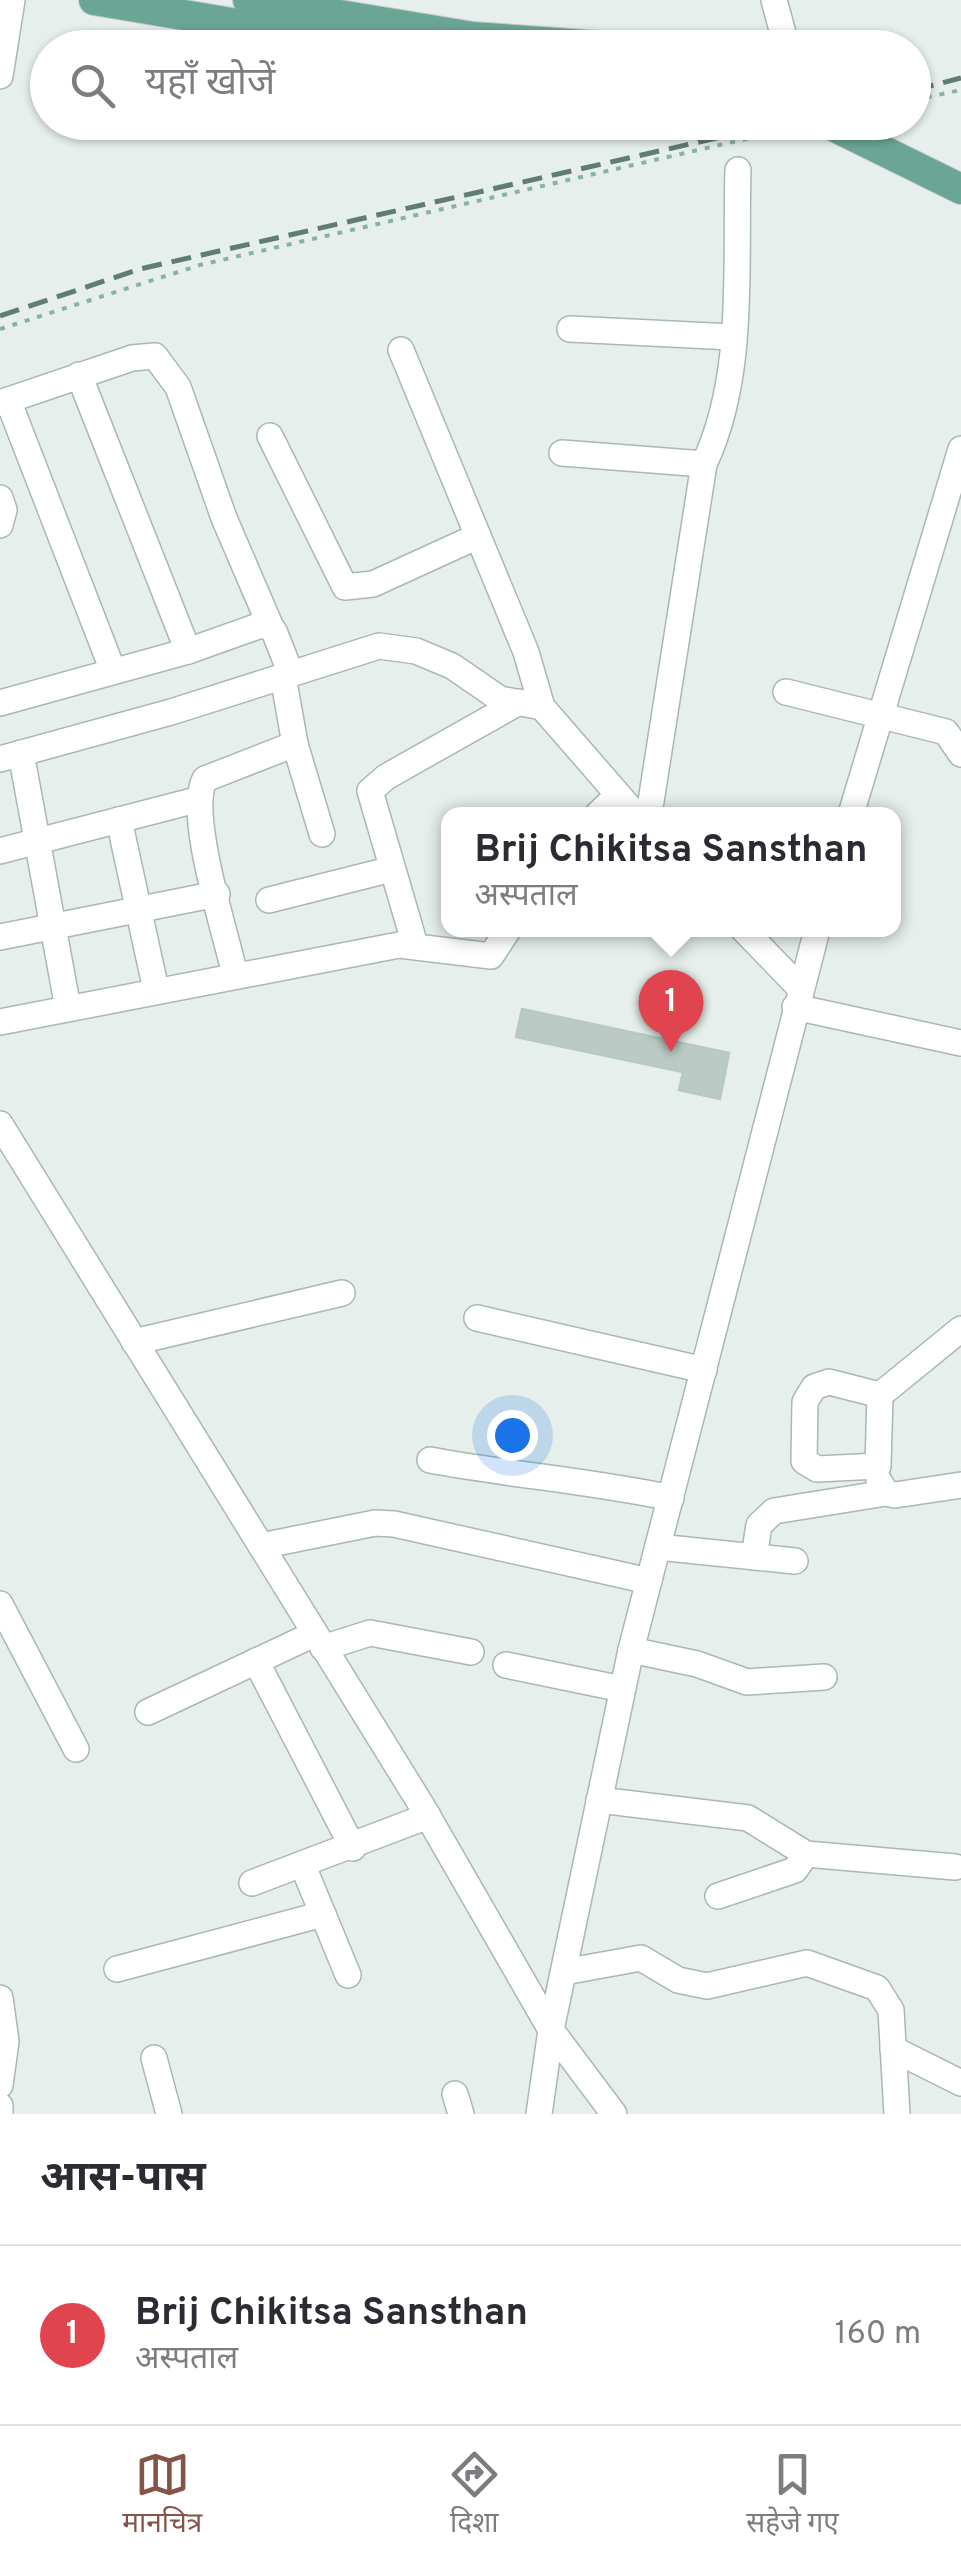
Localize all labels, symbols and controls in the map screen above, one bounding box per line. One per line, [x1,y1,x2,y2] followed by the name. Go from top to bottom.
[30,30,931,140] search box
[65,58,120,113] icon: search
[145,60,275,109] text: यहाँ खोजें
[441,807,901,937] popup
[474,827,868,876] text: Brij Chikitsa Sansthan
[474,877,578,917] text: अस्पताल
[638,970,704,1052] pin: 1
[487,1410,538,1461] your location
[40,2153,206,2206] text: आस-पास
[135,2290,528,2339] text: Brij Chikitsa Sansthan
[66,2315,79,2355] text: 1
[835,2315,921,2355] text: 160 m
[135,2340,238,2380] text: अस्पताल
[122,2447,202,2543] tab: मानचित्र
[447,2447,502,2543] tab: दिशा
[746,2447,839,2543] tab: सहेजे गए

